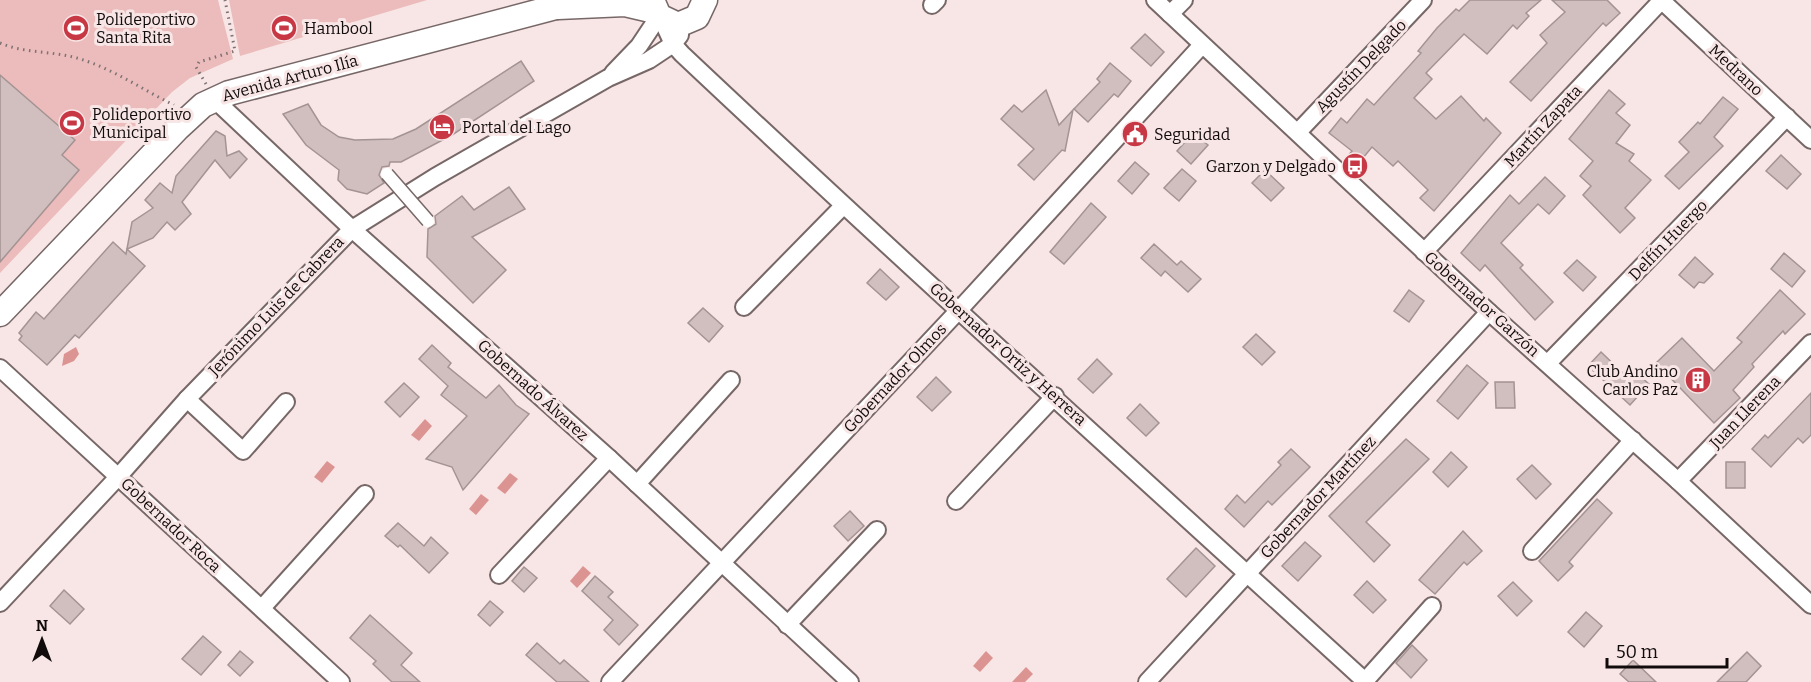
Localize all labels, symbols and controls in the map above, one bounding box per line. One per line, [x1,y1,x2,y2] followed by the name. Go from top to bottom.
[96,10,196,47] place label: Polideportivo Santa Rita
[61,13,91,43] sports icon: Polideportivo Santa Rita
[269,13,299,43] sports icon: Hambool
[1312,15,1410,117] street label: Agustín Delgado
[304,19,373,38] place label: Hambool
[1705,40,1767,100] street label: Medrano
[220,51,360,105] street label: Avenida Arturo Ilía
[1500,81,1586,171] street label: Martín Zapata
[92,105,192,142] place label: Polideportivo Municipal
[57,108,87,138] sports icon: Polideportivo Municipal
[427,112,457,142] hotel icon: Portal del Lago
[462,118,571,137] place label: Portal del Lago
[1120,119,1150,149] public building icon: Seguridad
[1154,125,1231,144] place label: Seguridad
[1340,151,1370,181] bus stop icon: Garzon y Delgado
[1206,157,1336,176] place label: Garzon y Delgado
[1625,196,1711,284] street label: Delfín Huergo
[204,232,348,380] street label: Jerónimo Luis de Cabrera
[1421,247,1543,361] street label: Gobernador Garzón
[926,279,1090,430] street label: Gobernador Ortiz y Herrera
[840,320,950,436] street label: Gobernador Olmos
[474,335,593,445] street label: Gobernado Álvarez
[1586,362,1678,399] place label: Club Andino Carlos Paz
[1683,365,1713,395] building icon: Club Andino Carlos Paz
[1705,372,1785,453] street label: Juan Llerena
[1256,432,1380,562] street label: Gobernador Martínez
[117,474,225,576] street label: Gobernador Roca
[12,610,72,670] north arrow
[36,616,48,635] text: N
[1607,631,1727,669] scale bar
[1616,641,1658,663] text: 50 m

